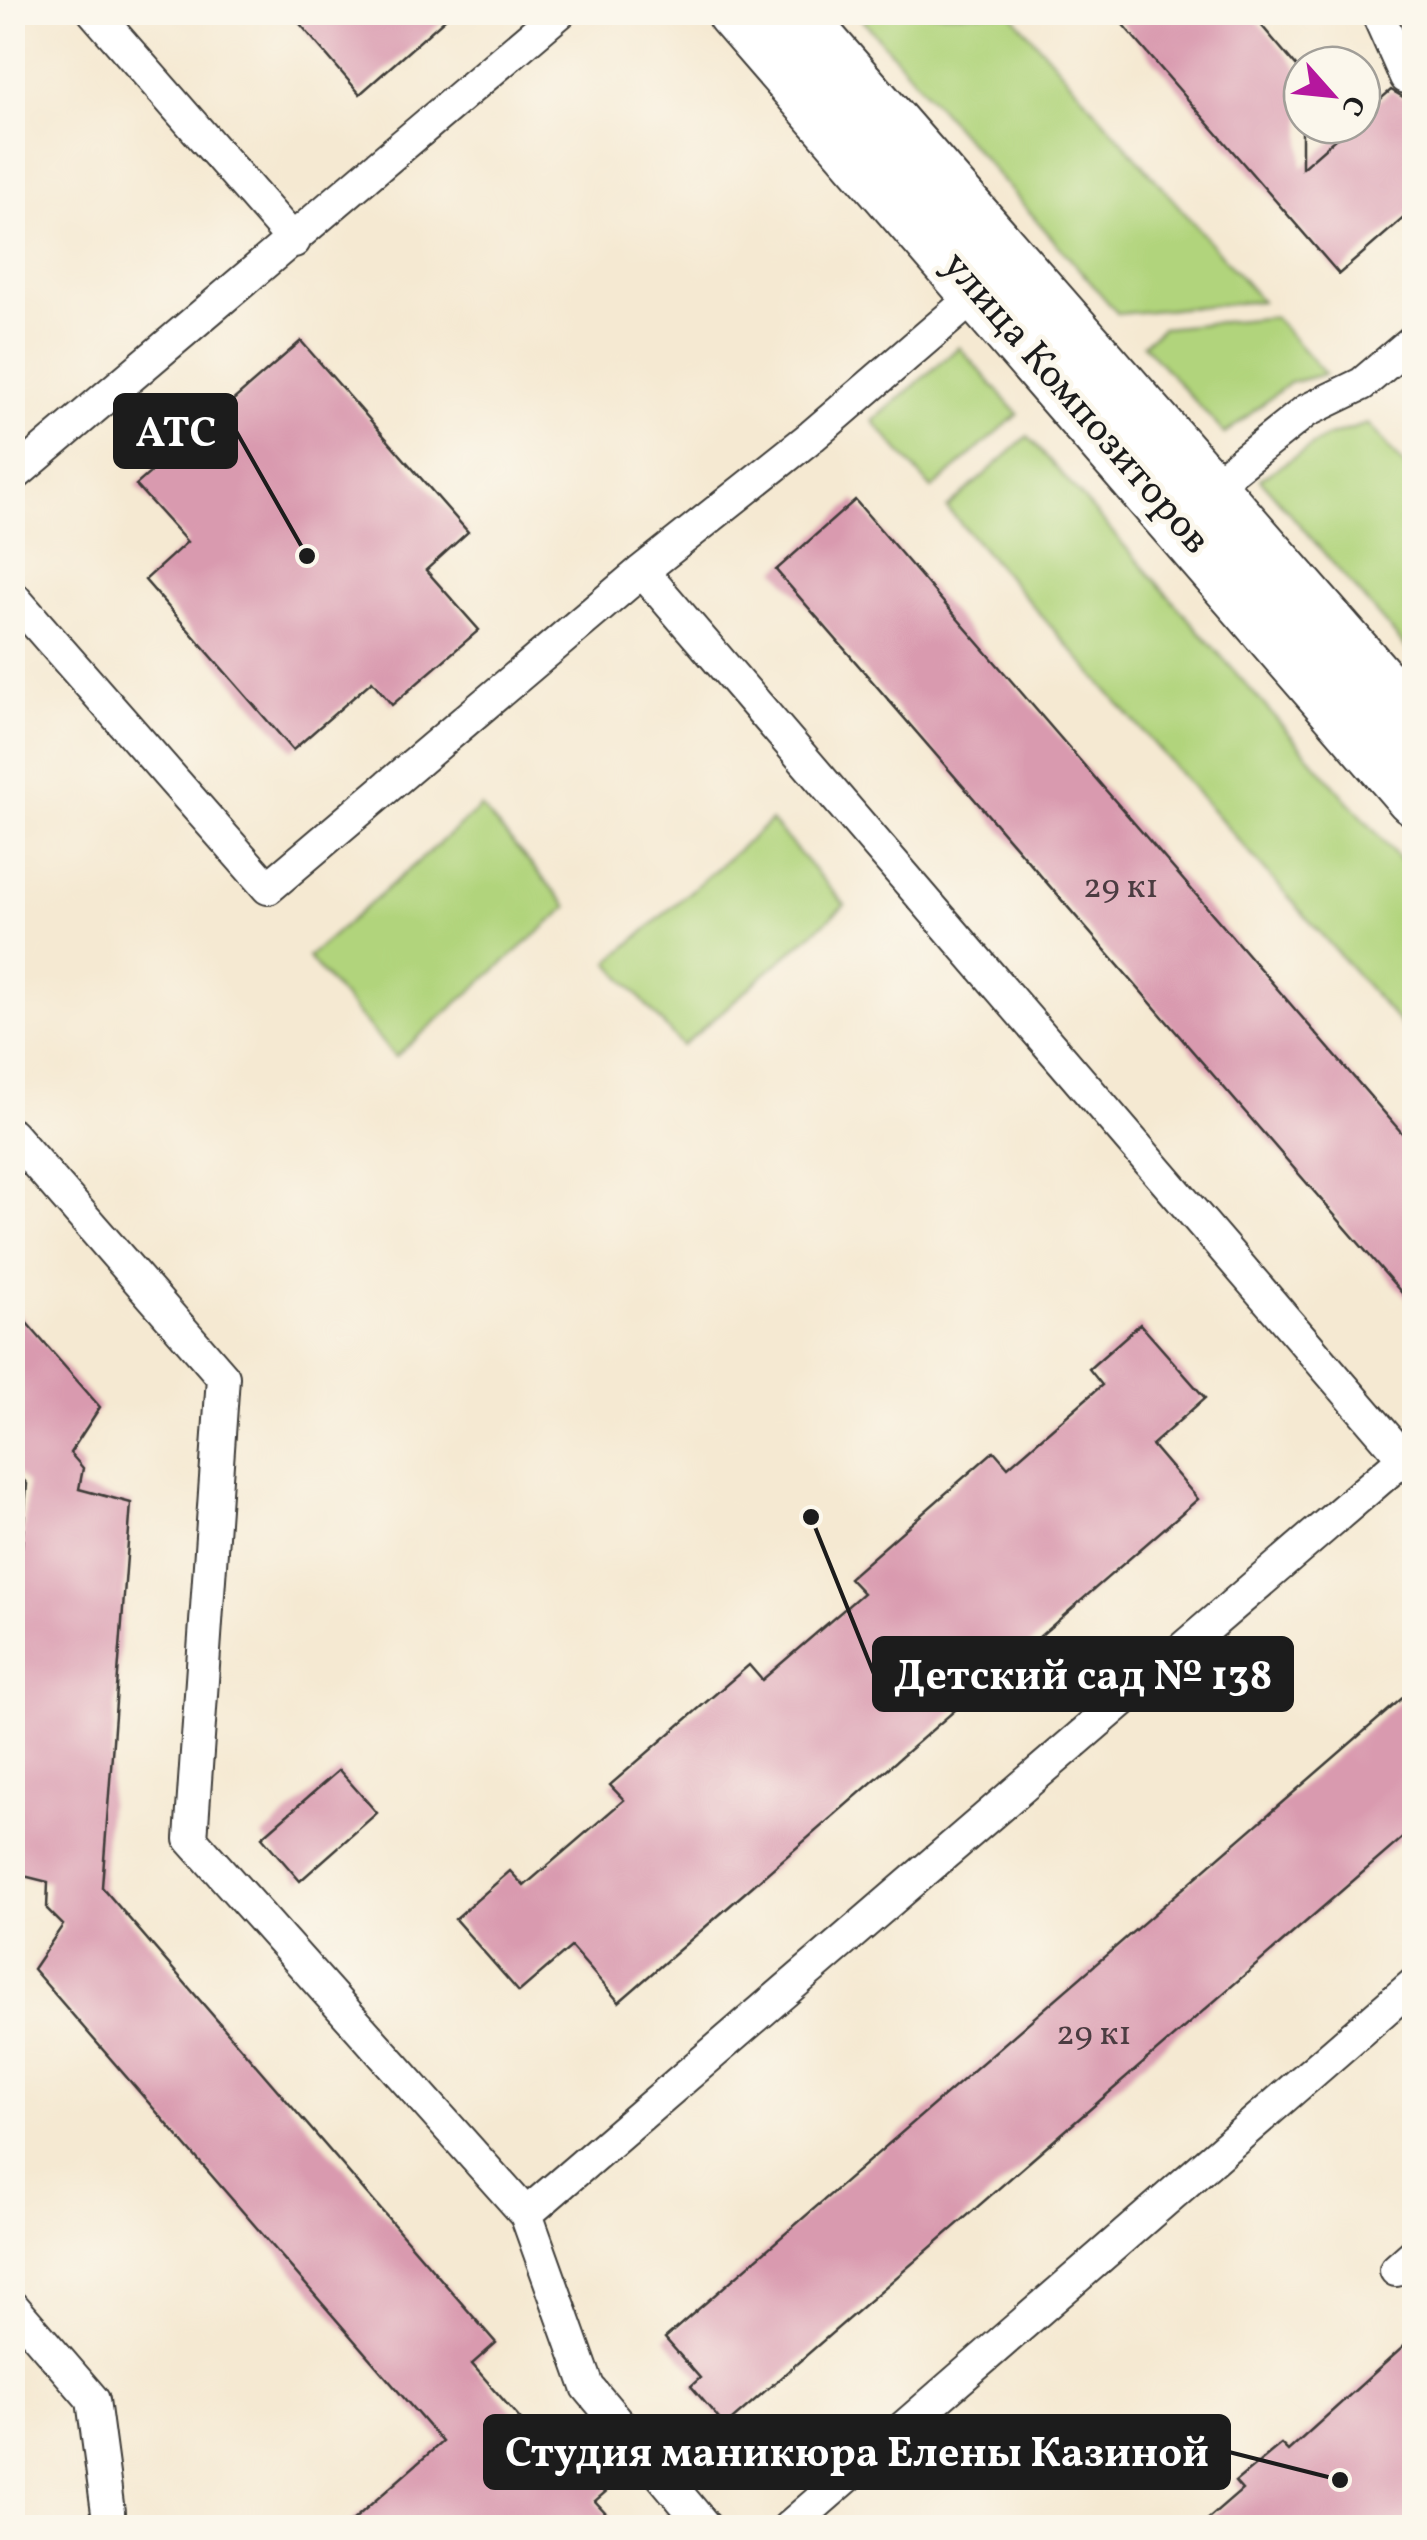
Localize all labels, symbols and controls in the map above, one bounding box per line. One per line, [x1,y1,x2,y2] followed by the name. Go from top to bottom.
[1282,45,1382,145] north arrow
[1331,88,1374,122] text: С
[928,240,1222,568] street label: улица Композиторов
[115,395,236,467] callout: АТС
[136,406,216,465] text: АТС
[1083,864,1159,912] house number: 29 к1
[874,1638,1292,1710] callout: Детский сад № 138
[894,1649,1272,1708] text: Детский сад № 138
[1056,2011,1132,2059] house number: 29 к1
[485,2416,1229,2488] callout: Студия маникюра Елены Казиной
[505,2426,1209,2485] text: Студия маникюра Елены Казиной

